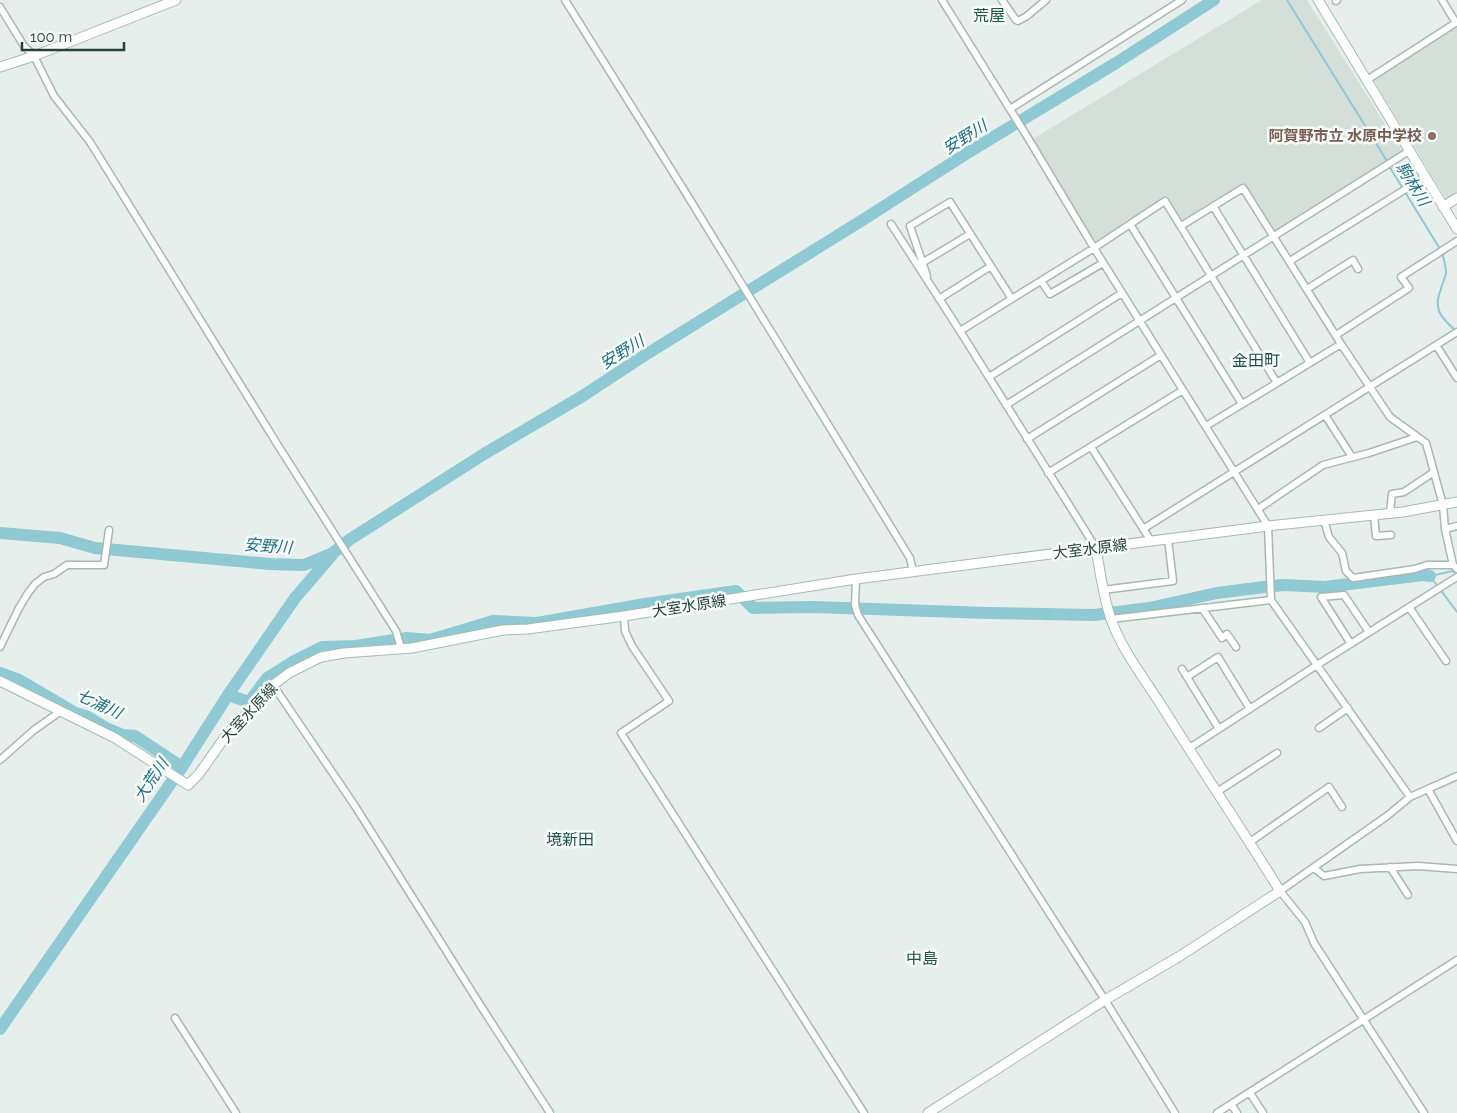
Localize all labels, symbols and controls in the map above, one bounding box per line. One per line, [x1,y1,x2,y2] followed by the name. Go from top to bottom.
[973,6,1005,25] district label: 荒屋
[22,20,125,52] scale bar
[30,28,72,46] text: 100 m
[940,115,992,158] water label: 安野川
[1268,127,1422,145] place label: 阿賀野市立 水原中学校
[1426,130,1438,142] marker: 阿賀野市立 水原中学校
[1392,159,1435,211] water label: 駒林川
[597,330,649,373] water label: 安野川
[1232,351,1280,370] district label: 金田町
[243,535,295,557] water label: 安野川
[1052,535,1128,563] street label: 大室水原線
[651,591,727,621] street label: 大室水原線
[217,679,281,747] street label: 大室水原線
[73,685,127,724] water label: 七浦川
[130,753,173,805] water label: 大荒川
[546,830,594,849] district label: 境新田
[906,949,938,968] district label: 中島

